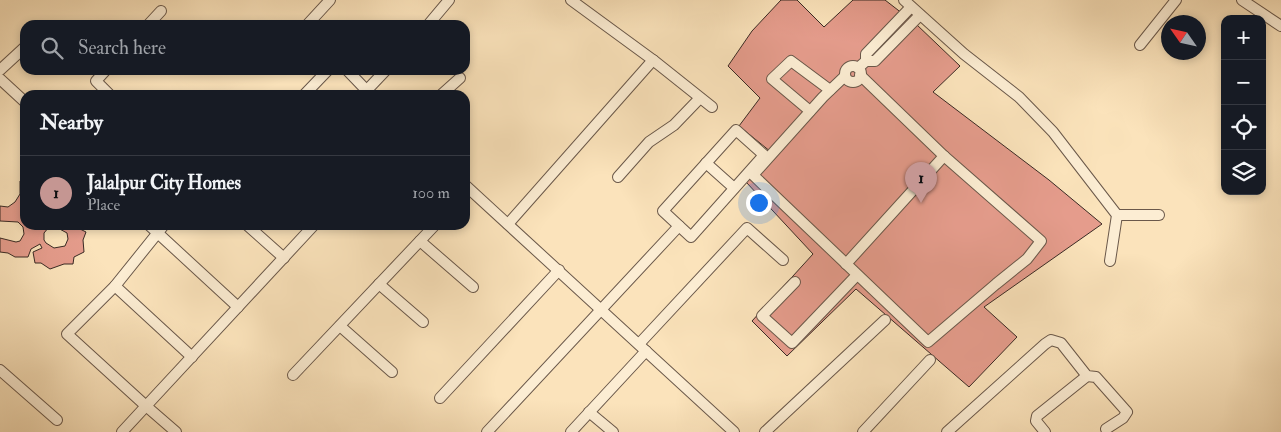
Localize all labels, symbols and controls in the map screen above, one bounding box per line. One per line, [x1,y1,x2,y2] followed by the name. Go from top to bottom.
[1161,15,1206,60] north arrow
[1221,15,1266,195] map controls
[1221,15,1266,60] button: +
[20,20,470,75] search box
[38,34,66,62] icon: search
[78,36,166,60] text: Search here
[1221,60,1266,105] button: −
[1221,105,1266,150] button: locate
[40,109,103,136] text: Nearby
[1221,150,1266,195] button: layers
[905,162,937,203] pin: 1
[87,171,241,195] text: Jalalpur City Homes
[53,183,59,203] text: 1
[412,183,450,203] text: 100 m
[746,190,772,216] your location
[87,195,120,215] text: Place

